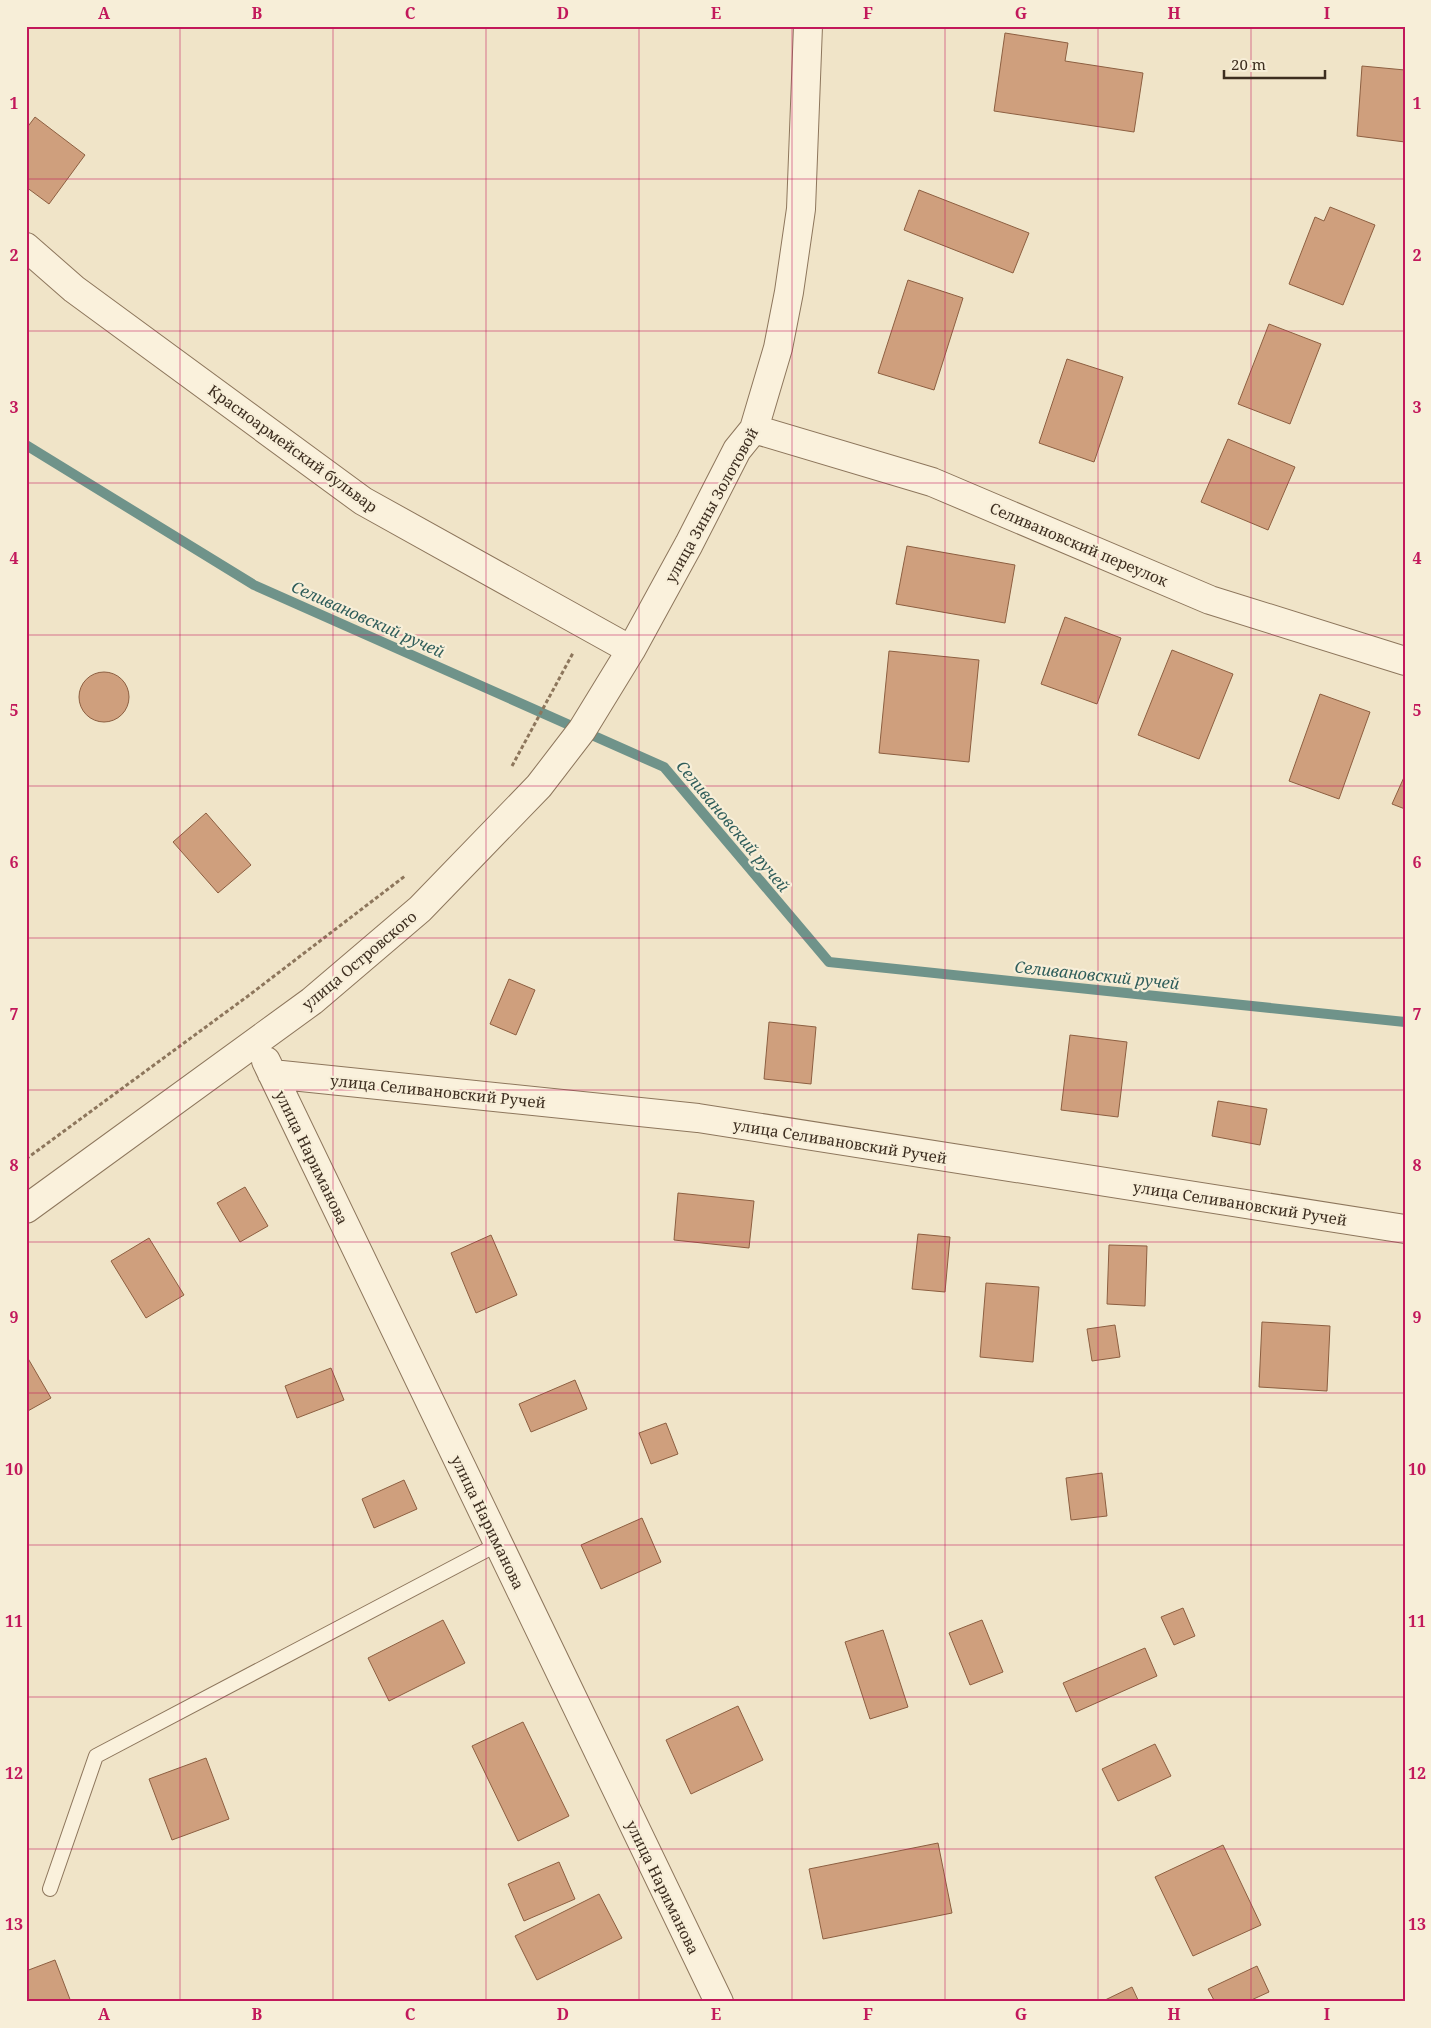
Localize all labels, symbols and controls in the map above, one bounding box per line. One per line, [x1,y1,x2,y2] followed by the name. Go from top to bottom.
[98,2,111,24] text: A
[252,2,263,24] text: B
[405,2,416,24] text: C
[557,2,569,24] text: D
[711,2,721,24] text: E
[863,2,873,24] text: F
[1015,2,1027,24] text: G
[1167,2,1181,24] text: H
[1324,2,1330,24] text: I
[1224,48,1325,80] scale bar
[1231,54,1266,74] text: 20 m
[9,92,19,114] text: 1
[1412,92,1422,114] text: 1
[9,244,19,266] text: 2
[1412,244,1422,266] text: 2
[204,380,382,516] street label: Красноармейский бульвар
[9,396,19,418] text: 3
[1412,396,1422,418] text: 3
[660,424,762,586] street label: улица Зины Золотовой
[987,497,1171,591] street label: Селивановский переулок
[9,547,19,569] text: 4
[1412,547,1422,569] text: 4
[288,575,449,663] water label: Селивановский ручей
[9,699,19,721] text: 5
[1412,699,1422,721] text: 5
[671,756,795,897] water label: Селивановский ручей
[9,851,19,873] text: 6
[1412,851,1422,873] text: 6
[297,906,421,1014] street label: улица Островского
[1014,955,1181,995] water label: Селивановский ручей
[9,1003,19,1025] text: 7
[1412,1003,1422,1025] text: 7
[329,1070,547,1112] street label: улица Селивановский Ручей
[271,1087,353,1227] street label: улица Нариманова
[732,1114,948,1168] street label: улица Селивановский Ручей
[9,1154,19,1176] text: 8
[1412,1154,1422,1176] text: 8
[1132,1176,1348,1230] street label: улица Селивановский Ручей
[9,1306,19,1328] text: 9
[1412,1306,1422,1328] text: 9
[447,1452,529,1592] street label: улица Нариманова
[5,1458,23,1480] text: 10
[1408,1458,1426,1480] text: 10
[5,1610,23,1632] text: 11
[1408,1610,1426,1632] text: 11
[5,1762,23,1784] text: 12
[1408,1762,1426,1784] text: 12
[622,1817,704,1957] street label: улица Нариманова
[5,1913,23,1935] text: 13
[1408,1913,1426,1935] text: 13
[98,2003,111,2025] text: A
[252,2003,263,2025] text: B
[405,2003,416,2025] text: C
[557,2003,569,2025] text: D
[711,2003,721,2025] text: E
[863,2003,873,2025] text: F
[1015,2003,1027,2025] text: G
[1167,2003,1181,2025] text: H
[1324,2003,1330,2025] text: I

